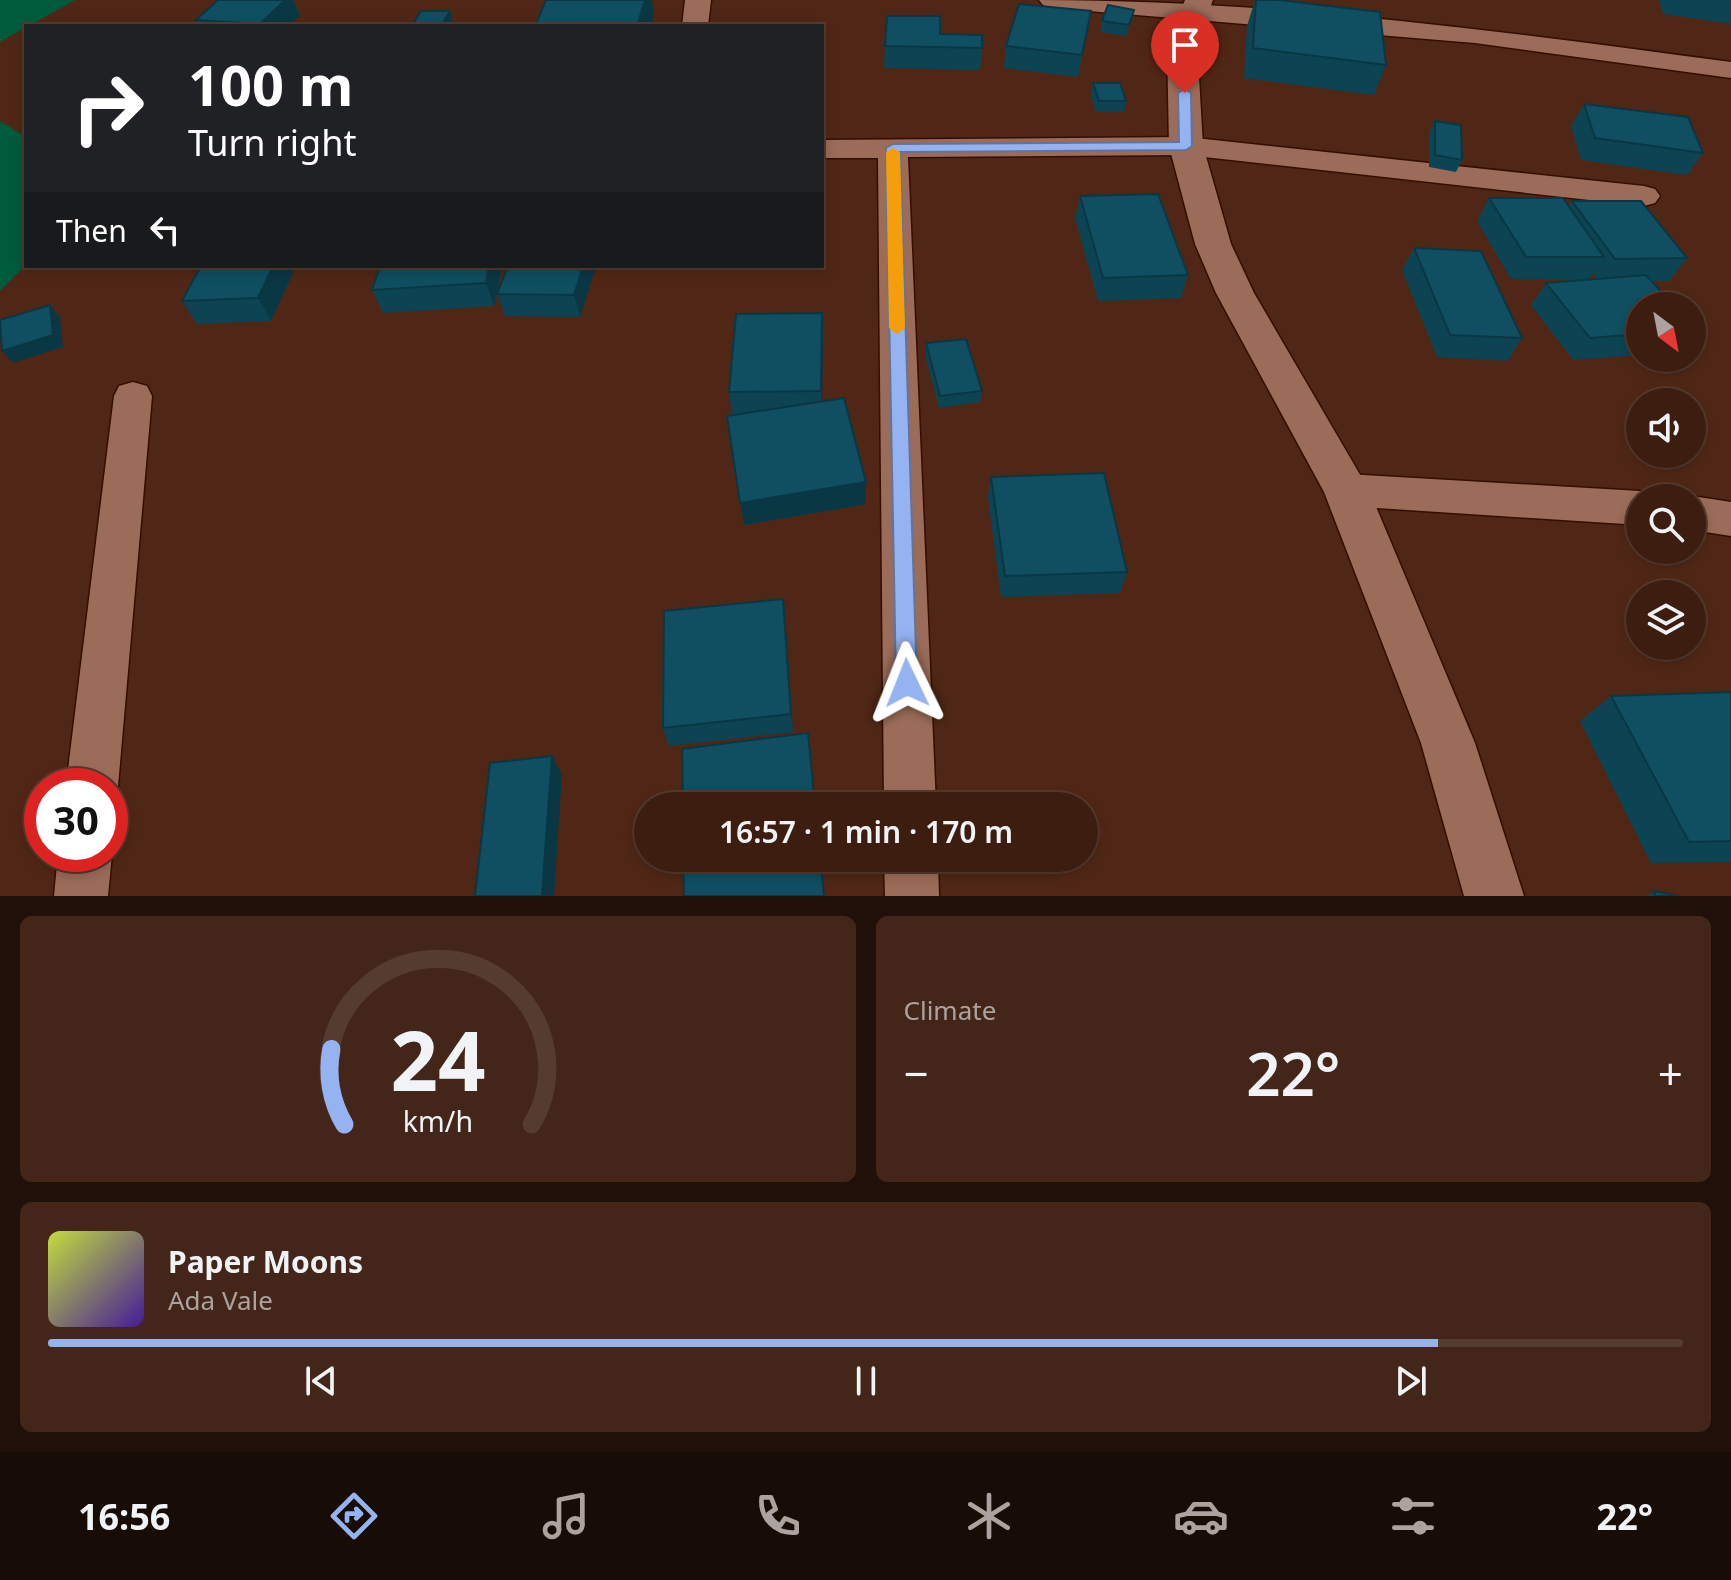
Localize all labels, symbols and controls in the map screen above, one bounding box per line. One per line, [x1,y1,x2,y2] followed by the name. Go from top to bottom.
[1151,11,1219,93] pin
[1163,23,1207,67] icon: arrive
[188,46,353,122] text: 100 m
[56,56,160,160] icon: right
[188,118,356,167] text: Turn right
[143,208,187,252] icon: left
[56,210,127,251] text: Then
[1626,292,1706,372] north arrow
[1626,292,1706,660] map controls
[1626,388,1706,468] button: sound
[1626,484,1706,564] button: search
[1626,580,1706,660] button: layers
[865,641,949,725] position arrow
[24,768,128,872] speed limit sign: 30
[719,811,1013,852] text: 16:57 · 1 min · 170 m
[904,992,996,1028] text: Climate
[390,1002,485,1115] text: 24
[1246,1032,1340,1114] text: 22°
[904,1043,929,1103] text: −
[1658,1043,1683,1103] text: +
[403,1101,473,1140] text: km/h
[168,1241,363,1282] text: Paper Moons
[168,1282,273,1318] text: Ada Vale
[299,1359,343,1403] icon: previous
[844,1359,888,1403] icon: pause
[1389,1359,1433,1403] icon: next
[326,1488,382,1544] icon: directions
[538,1488,594,1544] icon: music
[750,1488,806,1544] icon: phone
[961,1488,1017,1544] icon: climate
[1173,1488,1229,1544] icon: car
[1385,1488,1441,1544] icon: filters
[78,1492,170,1541] text: 16:56
[1597,1492,1653,1541] text: 22°

